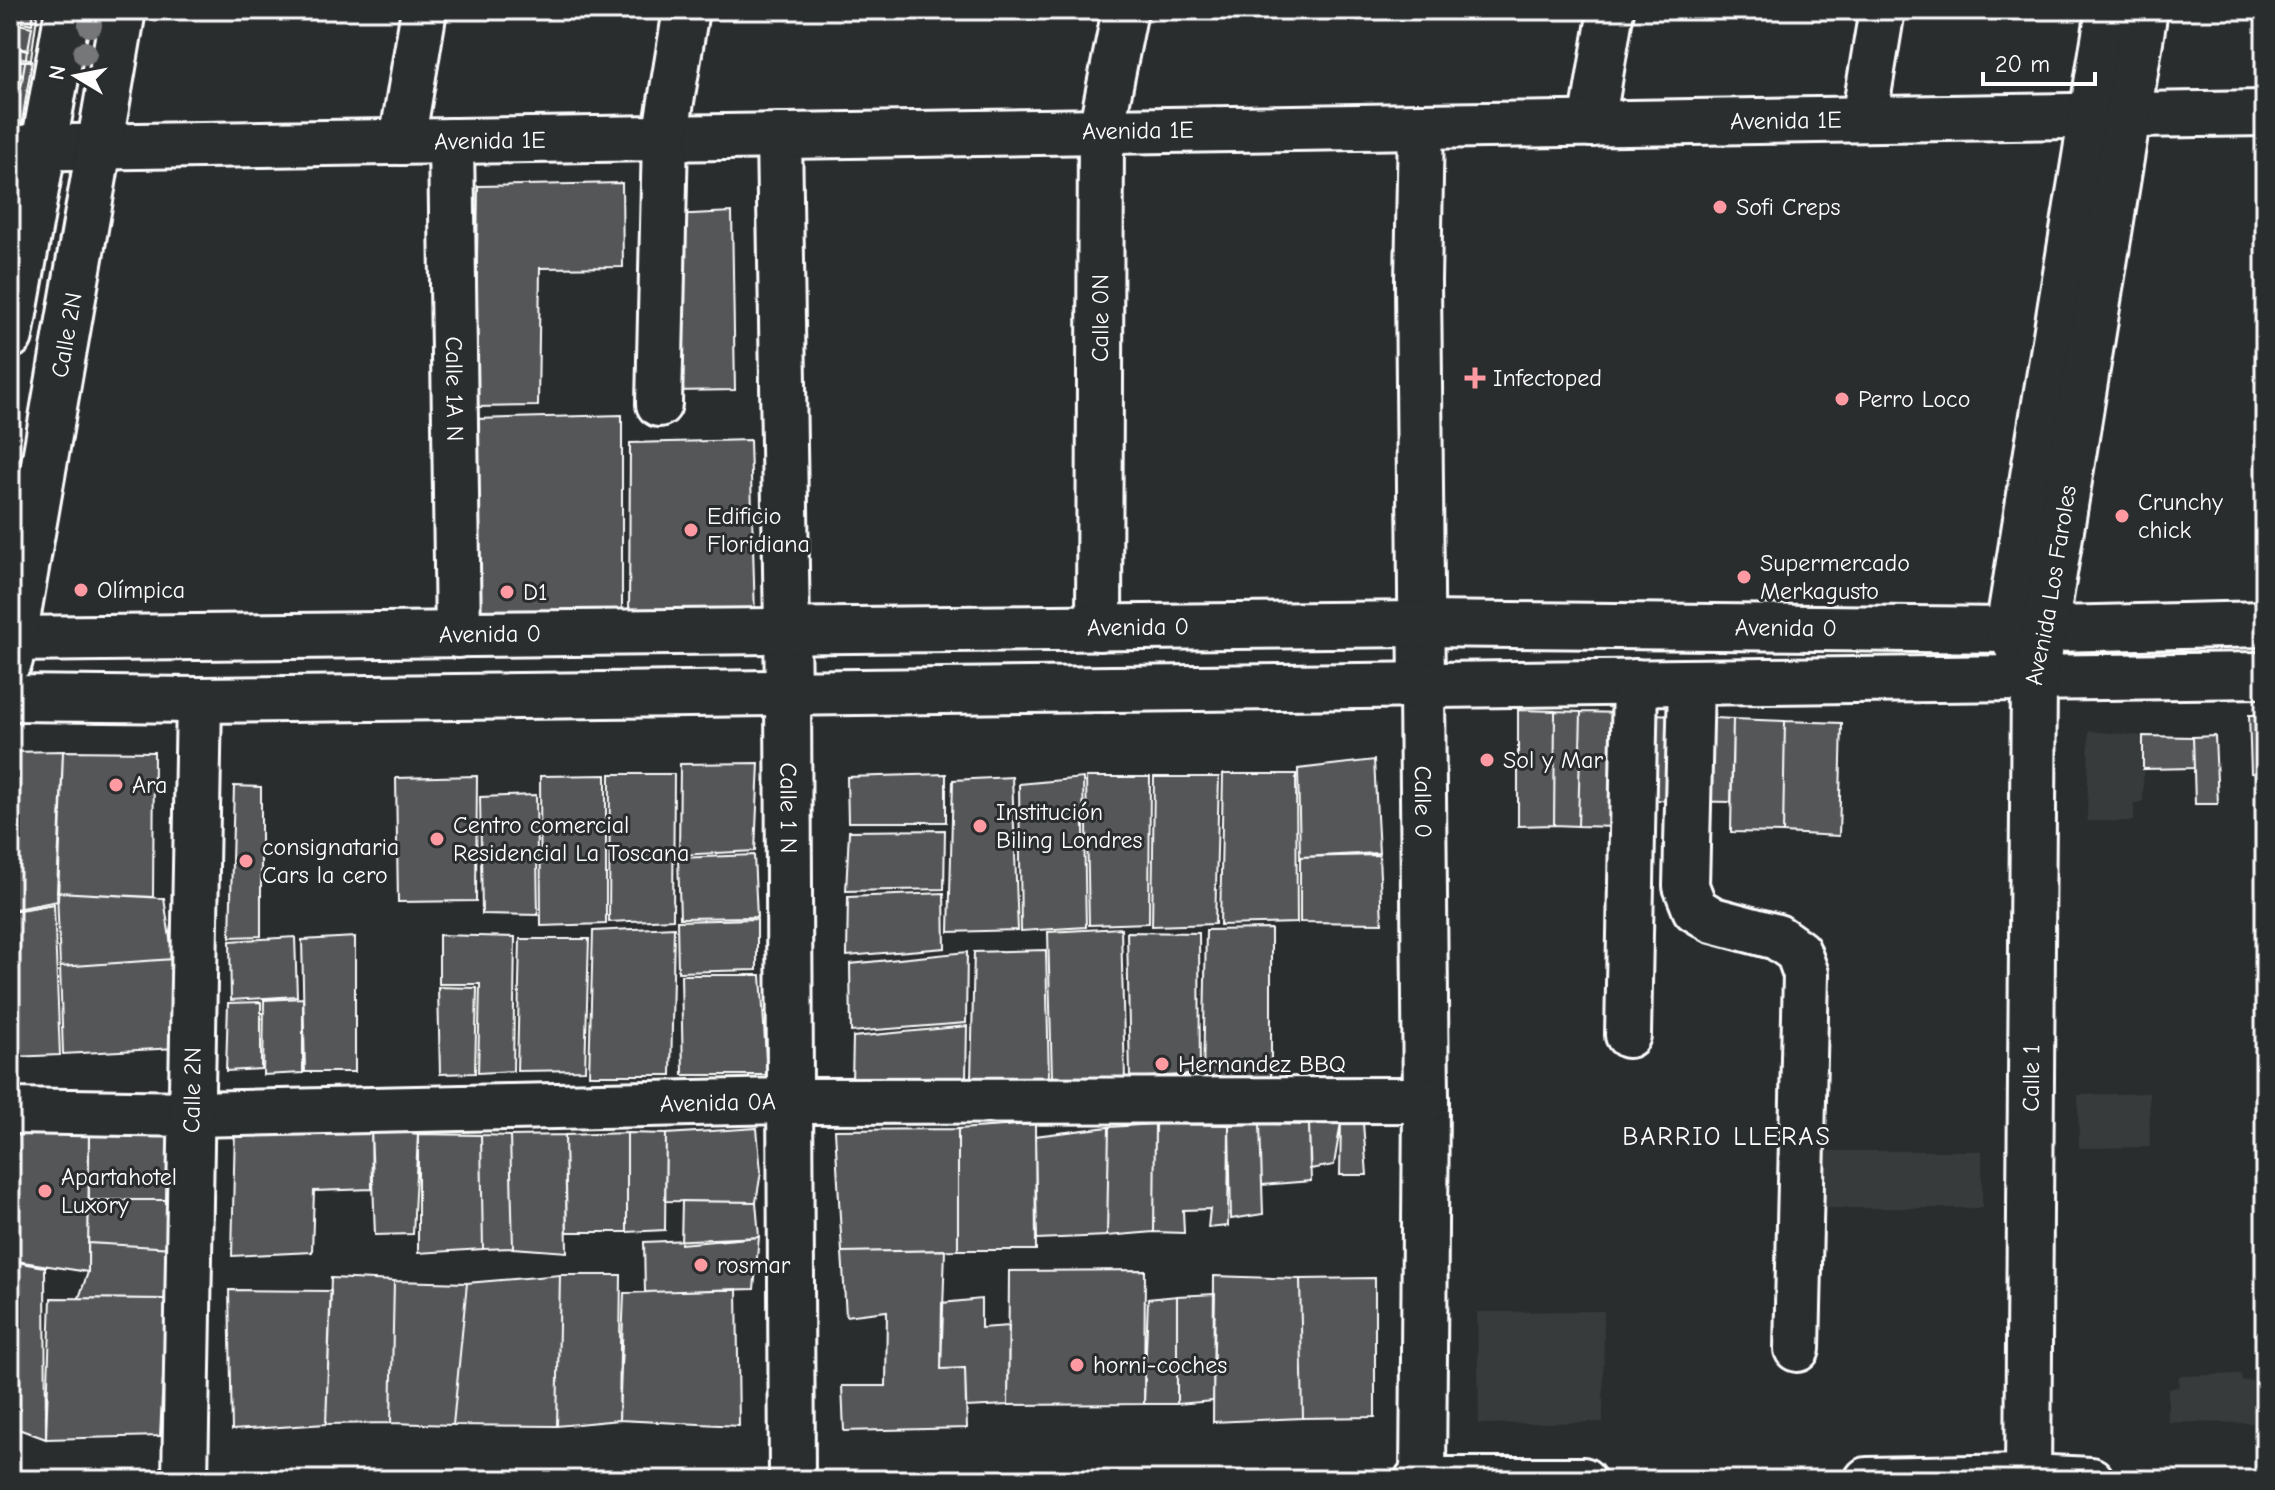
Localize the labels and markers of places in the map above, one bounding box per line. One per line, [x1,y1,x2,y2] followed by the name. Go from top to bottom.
[1736,193,1840,221] place label: Sofi Creps
[1711,198,1729,216] marker: Sofi Creps
[1493,364,1602,392] place label: Infectoped
[1464,367,1486,389] marker: Infectoped
[1858,385,1970,413] place label: Perro Loco
[1833,390,1851,408] marker: Perro Loco
[2138,488,2223,544] place label: Crunchy chick
[707,502,810,558] place label: Edificio Floridiana
[2113,507,2131,525] marker: Crunchy chick
[682,521,700,539] marker: Edificio Floridiana
[1760,549,1910,605] place label: Supermercado Merkagusto
[1735,568,1753,586] marker: Supermercado Merkagusto
[97,576,185,604] place label: Olímpica
[523,578,548,606] place label: D1
[72,581,90,599] marker: Olímpica
[498,583,516,601] marker: D1
[1503,746,1603,774] place label: Sol y Mar
[1478,751,1496,769] marker: Sol y Mar
[132,771,167,799] place label: Ara
[107,776,125,794] marker: Ara
[996,798,1142,854] place label: Institución Biling Londres
[453,811,690,867] place label: Centro comercial Residencial La Toscana
[971,817,989,835] marker: Institución Biling Londres
[428,830,446,848] marker: Centro comercial Residencial La Toscana
[262,833,399,889] place label: consignataria Cars la cero
[237,852,255,870] marker: consignataria Cars la cero
[1178,1050,1346,1078] place label: Hernandez BBQ
[1153,1055,1171,1073] marker: Hernandez BBQ
[61,1163,177,1219] place label: Apartahotel Luxory
[36,1182,54,1200] marker: Apartahotel Luxory
[717,1251,791,1279] place label: rosmar
[692,1256,710,1274] marker: rosmar
[1093,1351,1227,1379] place label: horni-coches
[1068,1356,1086,1374] marker: horni-coches

